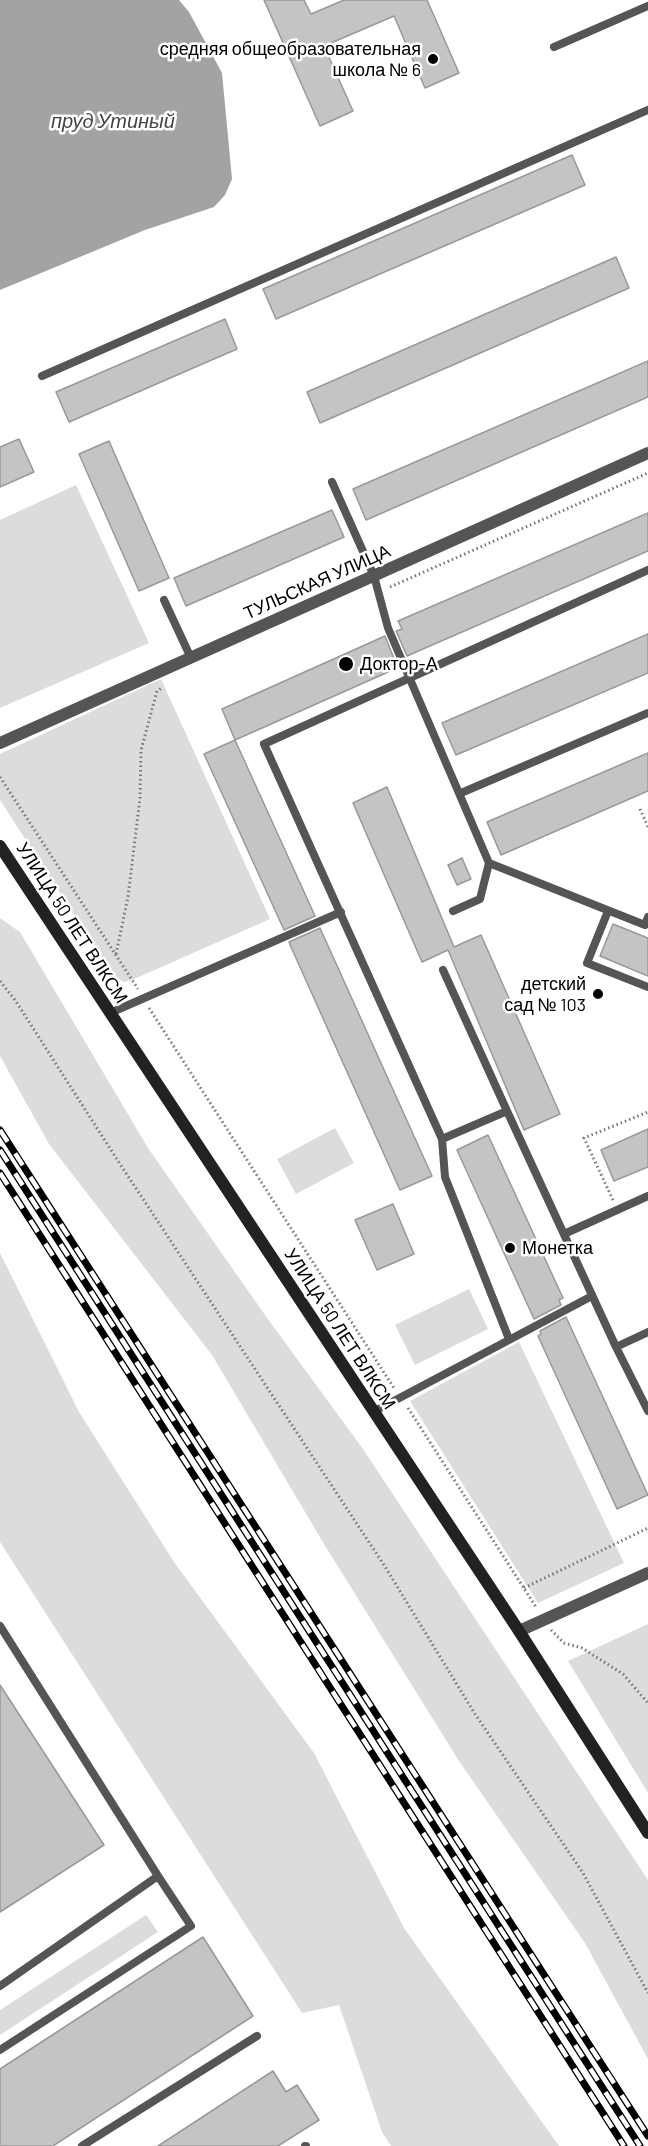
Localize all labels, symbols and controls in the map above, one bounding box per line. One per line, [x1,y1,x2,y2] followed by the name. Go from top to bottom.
[160,38,421,80] place label: средняя общеобразовательная школа № 6
[426,52,440,66] marker: средняя общеобразовательная школа № 6
[51,109,175,133] water label: пруд Утиный
[240,540,394,624] street label: ТУЛЬСКАЯ УЛИЦА
[360,653,438,675] place label: Доктор-А
[337,655,355,673] marker: Доктор-А
[12,838,132,1008] street label: УЛИЦА 50 ЛЕТ ВЛКСМ
[504,973,586,1016] place label: детский сад № 103
[591,987,605,1001] marker: детский сад № 103
[522,1237,593,1259] place label: Монетка
[503,1241,517,1255] marker: Монетка
[280,1244,400,1414] street label: УЛИЦА 50 ЛЕТ ВЛКСМ

